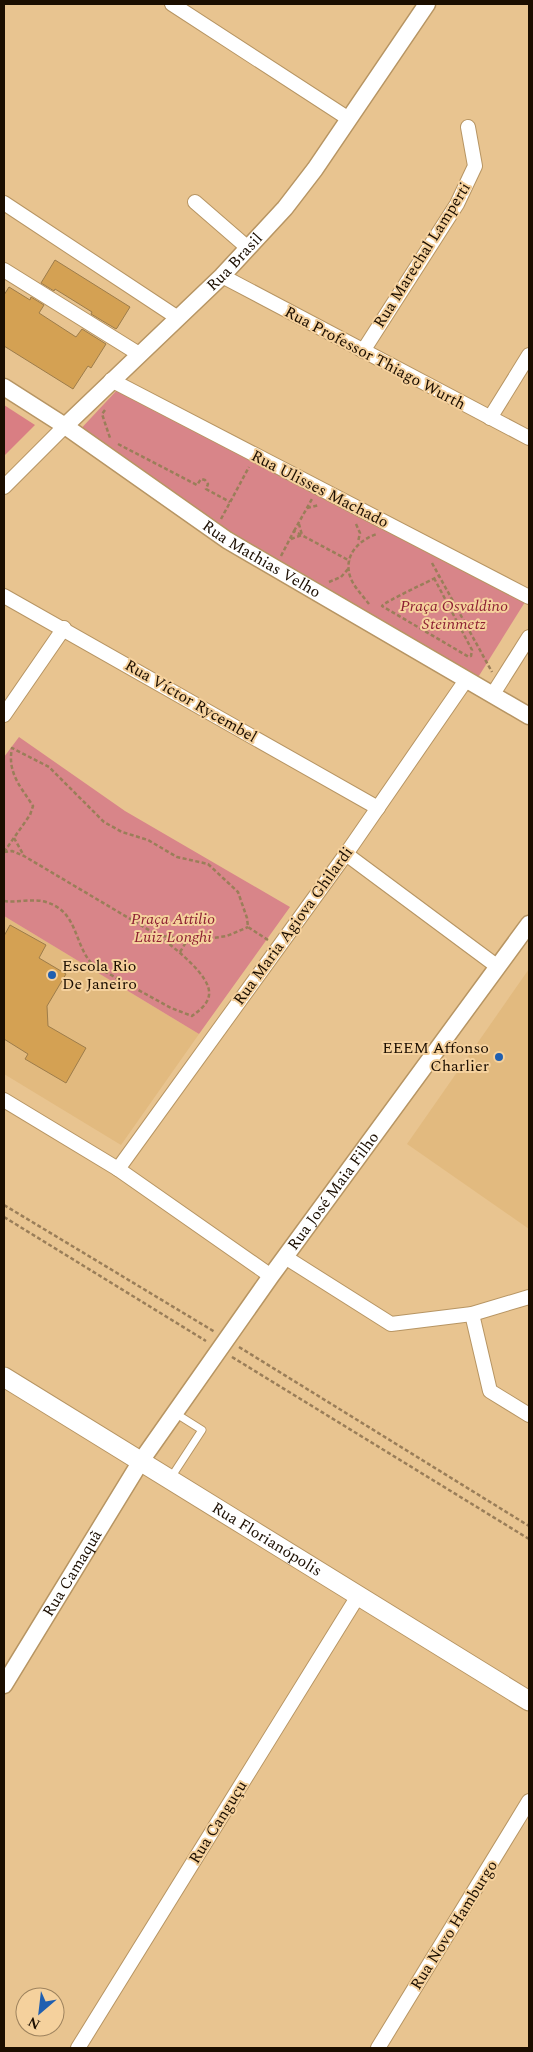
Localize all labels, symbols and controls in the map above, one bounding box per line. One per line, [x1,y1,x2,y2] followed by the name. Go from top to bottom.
[367,178,477,332] street label: Rua Marechal Lamperti
[201,227,268,297] street label: Rua Brasil
[280,300,470,416] street label: Rua Professor Thiago Wurth
[247,444,393,534] street label: Rua Ulisses Machado
[197,514,325,604] street label: Rua Mathias Velho
[400,594,508,636] park label: Praça Osvaldino Steinmetz
[120,653,262,749] street label: Rua Víctor Rycembel
[227,842,359,1010] street label: Rua Maria Agiova Ghilardi
[131,907,215,949] park label: Praça Attilio Luiz Longhi
[62,954,137,996] place label: Escola Rio De Janeiro
[46,969,58,981] marker: Escola Rio De Janeiro
[382,1036,489,1078] place label: EEEM Affonso Charlier
[493,1051,505,1063] marker: EEEM Affonso Charlier
[282,1127,385,1255] street label: Rua José Maia Filho
[207,1496,327,1583] street label: Rua Florianópolis
[37,1525,108,1621] street label: Rua Camaquã
[183,1776,253,1868] street label: Rua Canguçu
[404,1855,504,1995] street label: Rua Novo Hamburgo
[15,1987,65,2037] north arrow
[24,2011,44,2035] text: N

